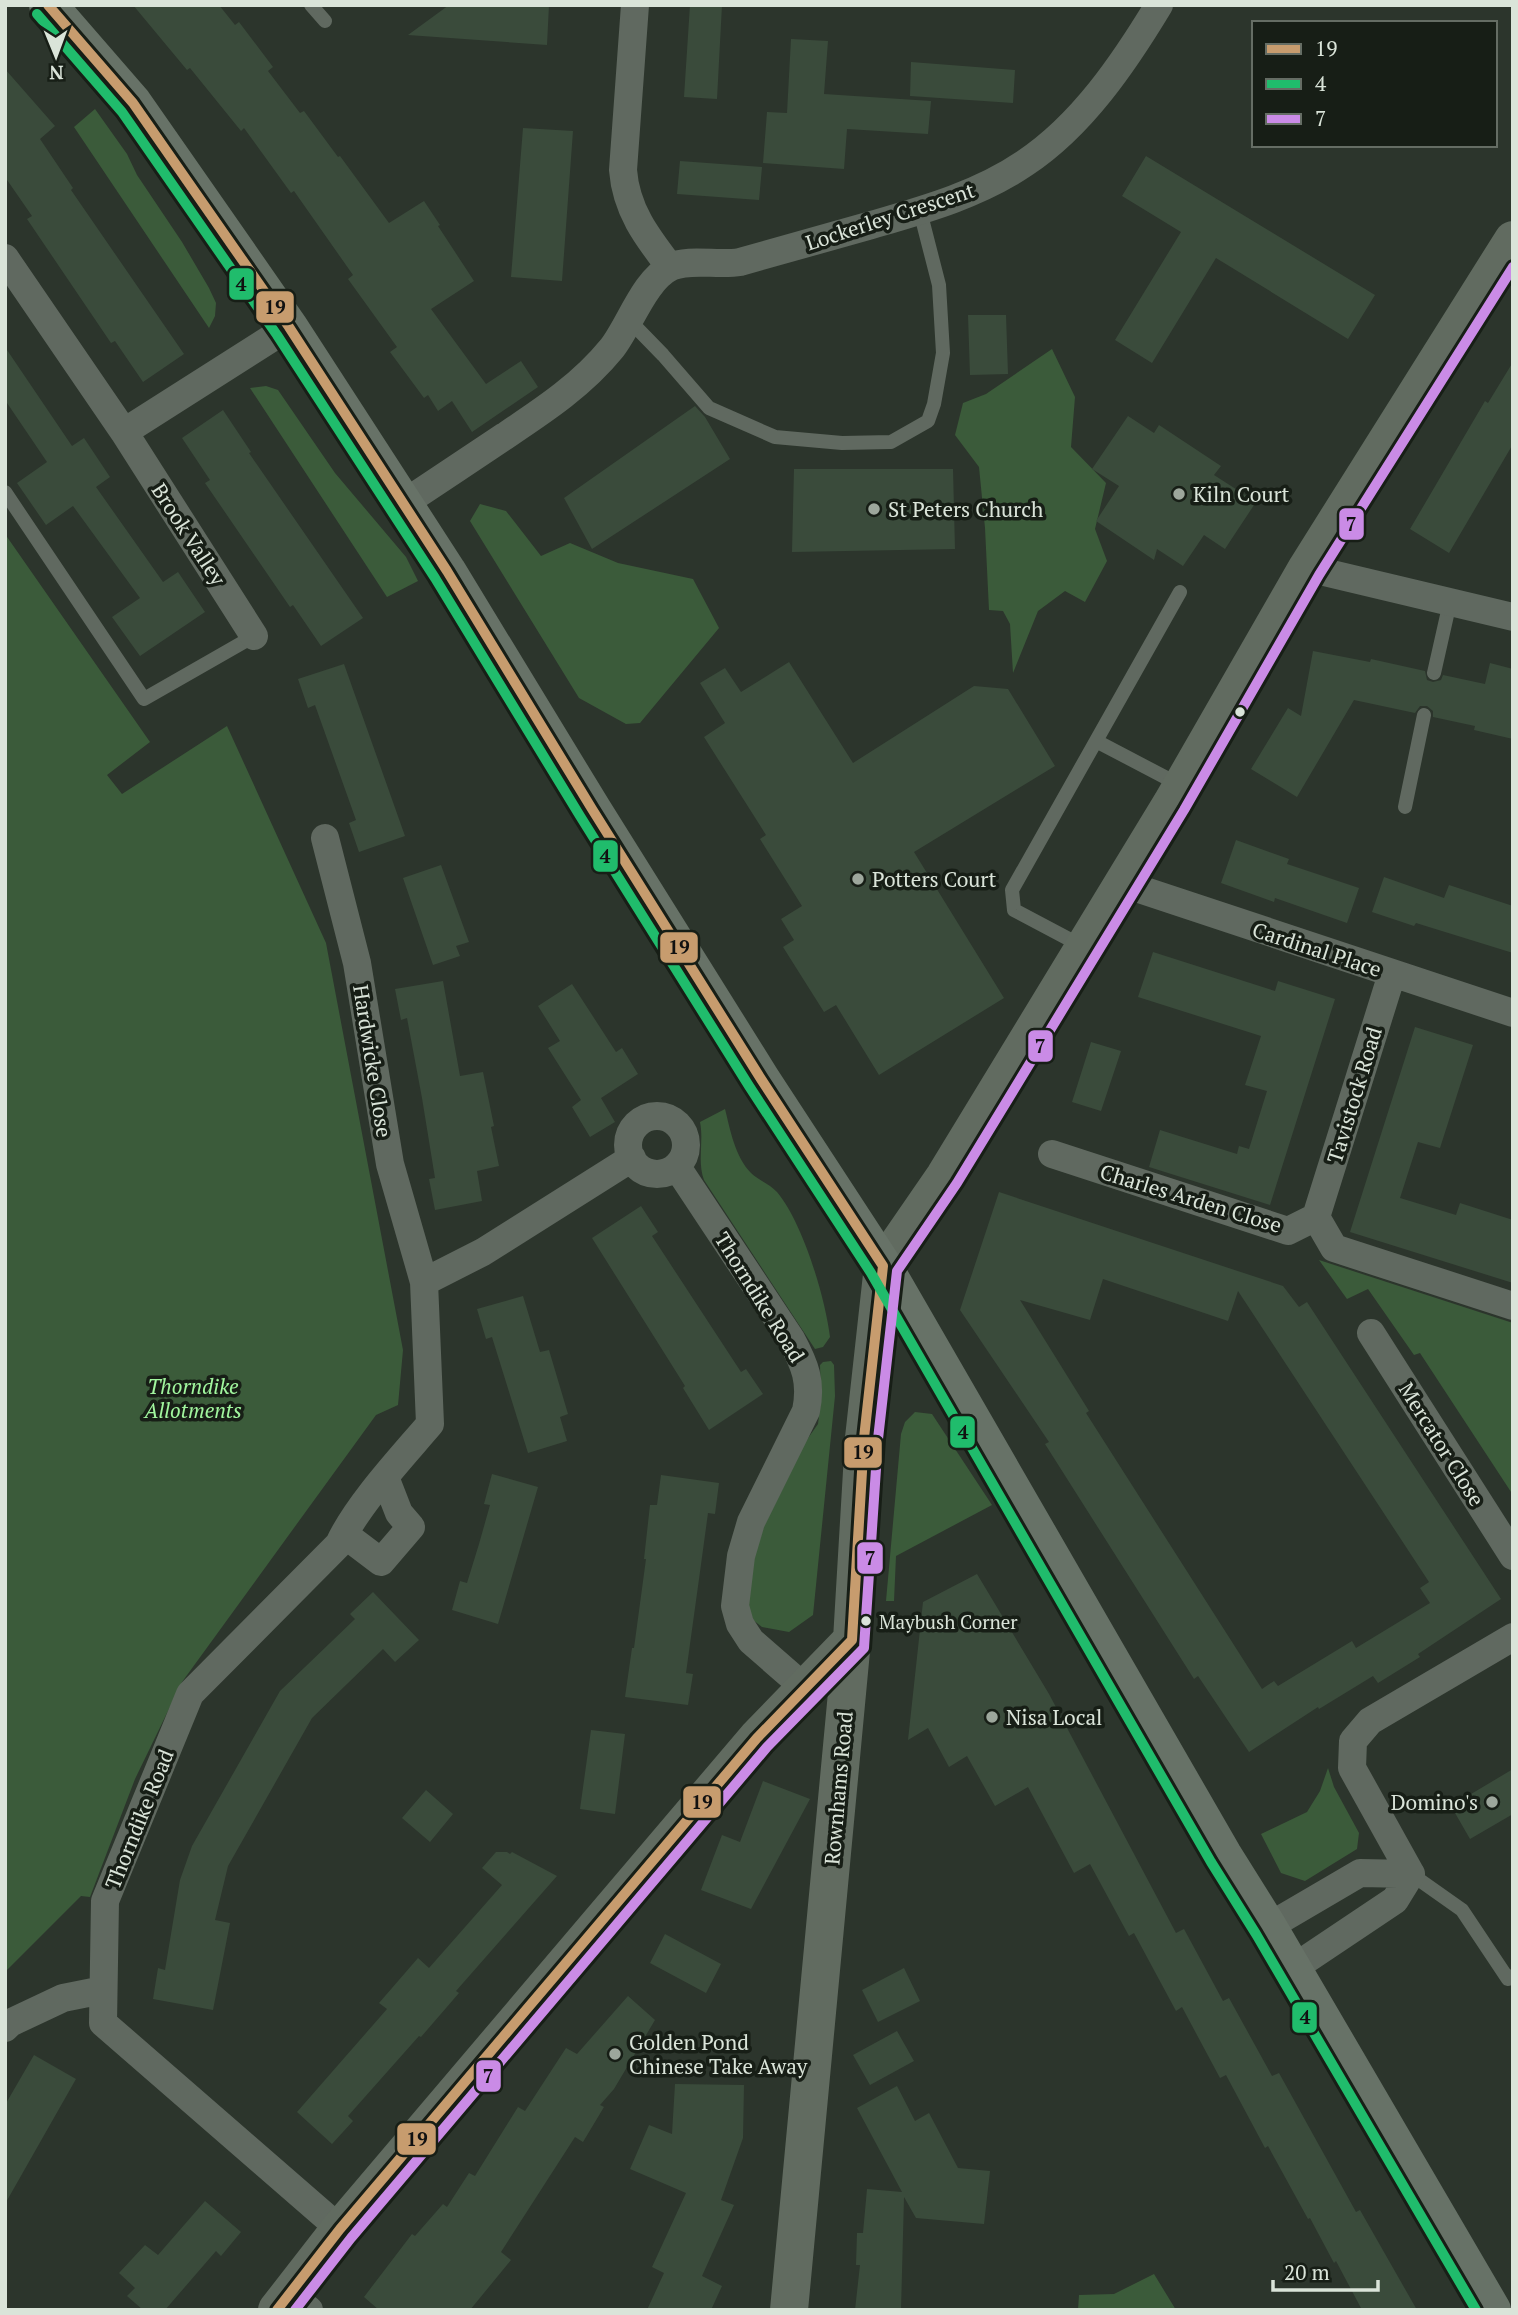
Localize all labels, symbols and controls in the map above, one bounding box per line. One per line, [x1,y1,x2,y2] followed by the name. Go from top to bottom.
[21,21,91,91] north arrow
[1252,21,1497,147] legend
[1315,34,1337,62] text: 19
[48,61,64,86] text: N
[1315,69,1327,97] text: 4
[1315,104,1326,132] text: 7
[802,175,978,256] street label: Lockerley Crescent
[228,267,255,301] line badge: 4
[236,271,247,296] text: 4
[255,290,295,324] line badge: 19
[264,294,286,319] text: 19
[146,478,233,591] street label: Brook Valley
[1193,480,1290,508] place label: Kiln Court
[1171,486,1187,502] marker: Kiln Court
[888,495,1043,523] place label: St Peters Church
[866,501,882,517] marker: St Peters Church
[1338,507,1365,541] line badge: 7
[1346,511,1356,536] text: 7
[1233,705,1247,719] unlabelled marker
[592,839,619,873] line badge: 4
[600,843,611,868] text: 4
[872,865,996,893] place label: Potters Court
[850,871,866,887] marker: Potters Court
[1249,915,1385,983] street label: Cardinal Place
[659,931,699,964] line badge: 19
[668,934,690,959] text: 19
[347,983,399,1139] street label: Hardwicke Close
[1320,1023,1388,1167] street label: Tavistock Road
[1027,1029,1054,1063] line badge: 7
[1035,1033,1045,1058] text: 7
[1097,1157,1285,1239] street label: Charles Arden Close
[709,1227,811,1368] street label: Thorndike Road
[142,1372,242,1424] park label: Thorndike Allotments
[1393,1377,1491,1511] street label: Mercator Close
[949,1415,976,1449] line badge: 4
[958,1419,969,1444] text: 4
[843,1436,883,1469] line badge: 19
[852,1439,874,1464] text: 19
[856,1541,884,1575] line badge: 7
[865,1545,875,1570] text: 7
[879,1609,1018,1634] place label: Maybush Corner
[859,1614,873,1628] marker: Maybush Corner
[1006,1703,1102,1731] place label: Nisa Local
[984,1709,1000,1725] marker: Nisa Local
[817,1710,859,1866] street label: Rownhams Road
[98,1745,180,1893] street label: Thorndike Road
[682,1785,722,1819] line badge: 19
[1391,1788,1478,1816] place label: Domino's
[691,1789,713,1814] text: 19
[1484,1794,1500,1810] marker: Domino's
[1291,2001,1318,2034] line badge: 4
[1300,2004,1311,2029] text: 4
[629,2028,808,2080] place label: Golden Pond Chinese Take Away
[607,2046,623,2062] marker: Golden Pond Chinese Take Away
[475,2059,502,2093] line badge: 7
[483,2063,493,2088] text: 7
[396,2122,437,2156] line badge: 19
[406,2126,428,2151] text: 19
[1273,2248,1378,2292] scale bar
[1284,2258,1330,2286] text: 20 m

